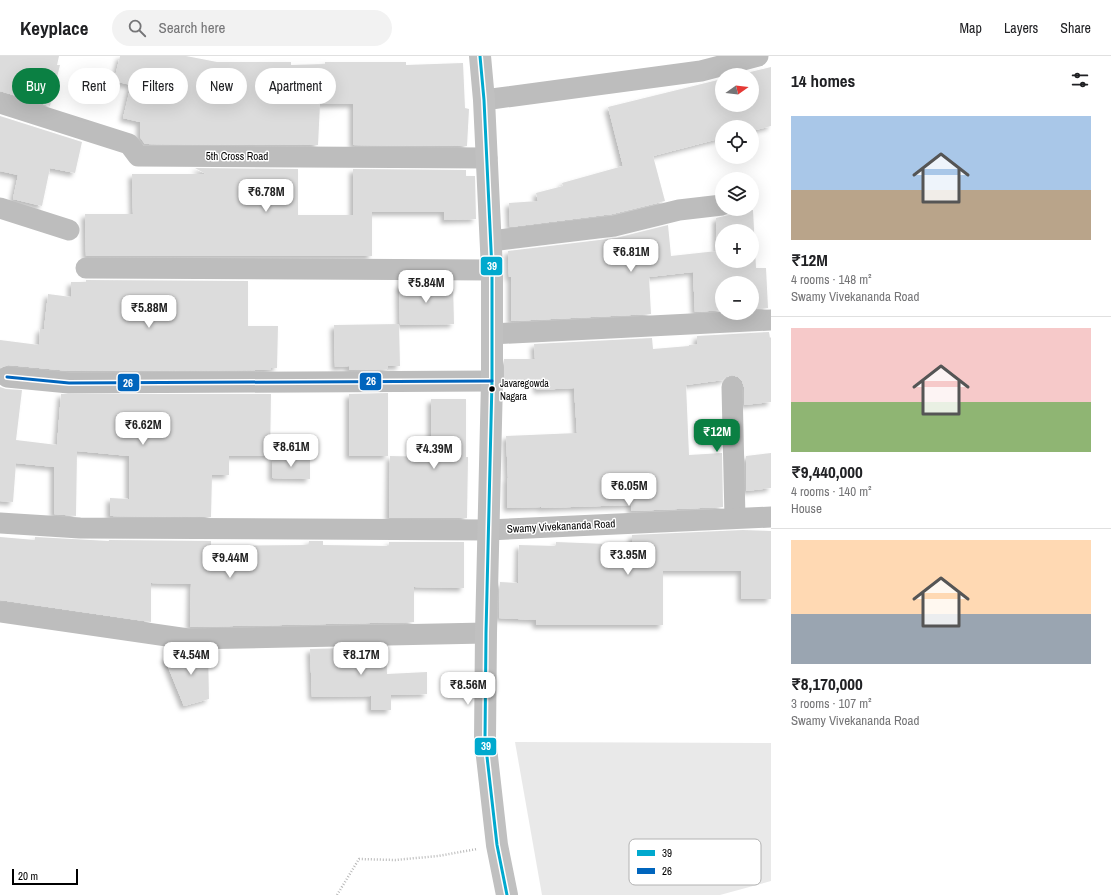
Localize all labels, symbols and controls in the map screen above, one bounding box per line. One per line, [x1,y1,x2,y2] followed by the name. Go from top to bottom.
[112,10,392,46] search box
[20,15,88,41] text: Keyplace
[126,17,148,39] icon: search
[158,17,225,38] text: Search here
[960,19,982,37] text: Map
[1004,19,1038,37] text: Layers
[1060,19,1091,37] text: Share
[12,68,60,104] chip: Buy
[68,68,120,104] chip: Rent
[128,68,188,104] chip: Filters
[196,68,247,104] chip: New
[255,68,336,104] chip: Apartment
[715,68,759,112] north arrow
[715,68,759,320] map controls
[791,69,855,92] text: 14 homes
[1069,69,1091,91] icon: filters
[715,120,759,164] button: locate
[905,142,977,214] icon: home
[206,149,268,163] street label: 5th Cross Road
[715,172,759,216] button: layers
[233,179,299,213] pin: ₹6.78M
[247,183,285,200] text: ₹6.78M
[715,224,759,268] button: +
[598,239,664,273] pin: ₹6.81M
[612,243,650,260] text: ₹6.81M
[791,248,828,271] text: ₹12M
[480,256,503,276] line badge: 39
[487,259,497,273] text: 39
[393,270,459,304] pin: ₹5.84M
[791,271,872,288] text: 4 rooms · 148 m²
[407,274,445,291] text: ₹5.84M
[715,276,759,320] button: −
[791,288,919,305] text: Swamy Vivekananda Road
[116,295,182,329] pin: ₹5.88M
[130,299,168,316] text: ₹5.88M
[905,354,977,426] icon: home
[359,372,382,391] line badge: 26
[117,373,140,392] line badge: 26
[366,374,376,388] text: 26
[123,376,133,390] text: 26
[500,377,549,403] place label: Javaregowda Nagara
[487,384,497,394] marker: Javaregowda Nagara
[110,412,176,446] pin: ₹6.62M
[124,416,162,433] text: ₹6.62M
[693,419,741,453] pin: ₹12M
[703,423,731,440] text: ₹12M
[258,434,324,468] pin: ₹8.61M
[401,436,467,470] pin: ₹4.39M
[272,438,310,455] text: ₹8.61M
[415,440,453,457] text: ₹4.39M
[791,460,863,483] text: ₹9,440,000
[596,473,662,507] pin: ₹6.05M
[610,477,648,494] text: ₹6.05M
[791,483,872,500] text: 4 rooms · 140 m²
[791,500,822,517] text: House
[506,516,616,536] street label: Swamy Vivekananda Road
[595,542,661,576] pin: ₹3.95M
[197,545,263,579] pin: ₹9.44M
[609,546,647,563] text: ₹3.95M
[211,549,249,566] text: ₹9.44M
[905,566,977,638] icon: home
[158,642,224,676] pin: ₹4.54M
[328,642,394,676] pin: ₹8.17M
[172,646,210,663] text: ₹4.54M
[342,646,380,663] text: ₹8.17M
[435,672,501,706] pin: ₹8.56M
[791,672,863,695] text: ₹8,170,000
[449,676,487,693] text: ₹8.56M
[791,695,872,712] text: 3 rooms · 107 m²
[791,712,919,729] text: Swamy Vivekananda Road
[474,737,497,756] line badge: 39
[481,739,491,753] text: 39
[629,839,761,885] legend
[662,846,672,860] text: 39
[662,864,672,878] text: 26
[12,867,78,886] scale bar
[18,869,38,883] text: 20 m

